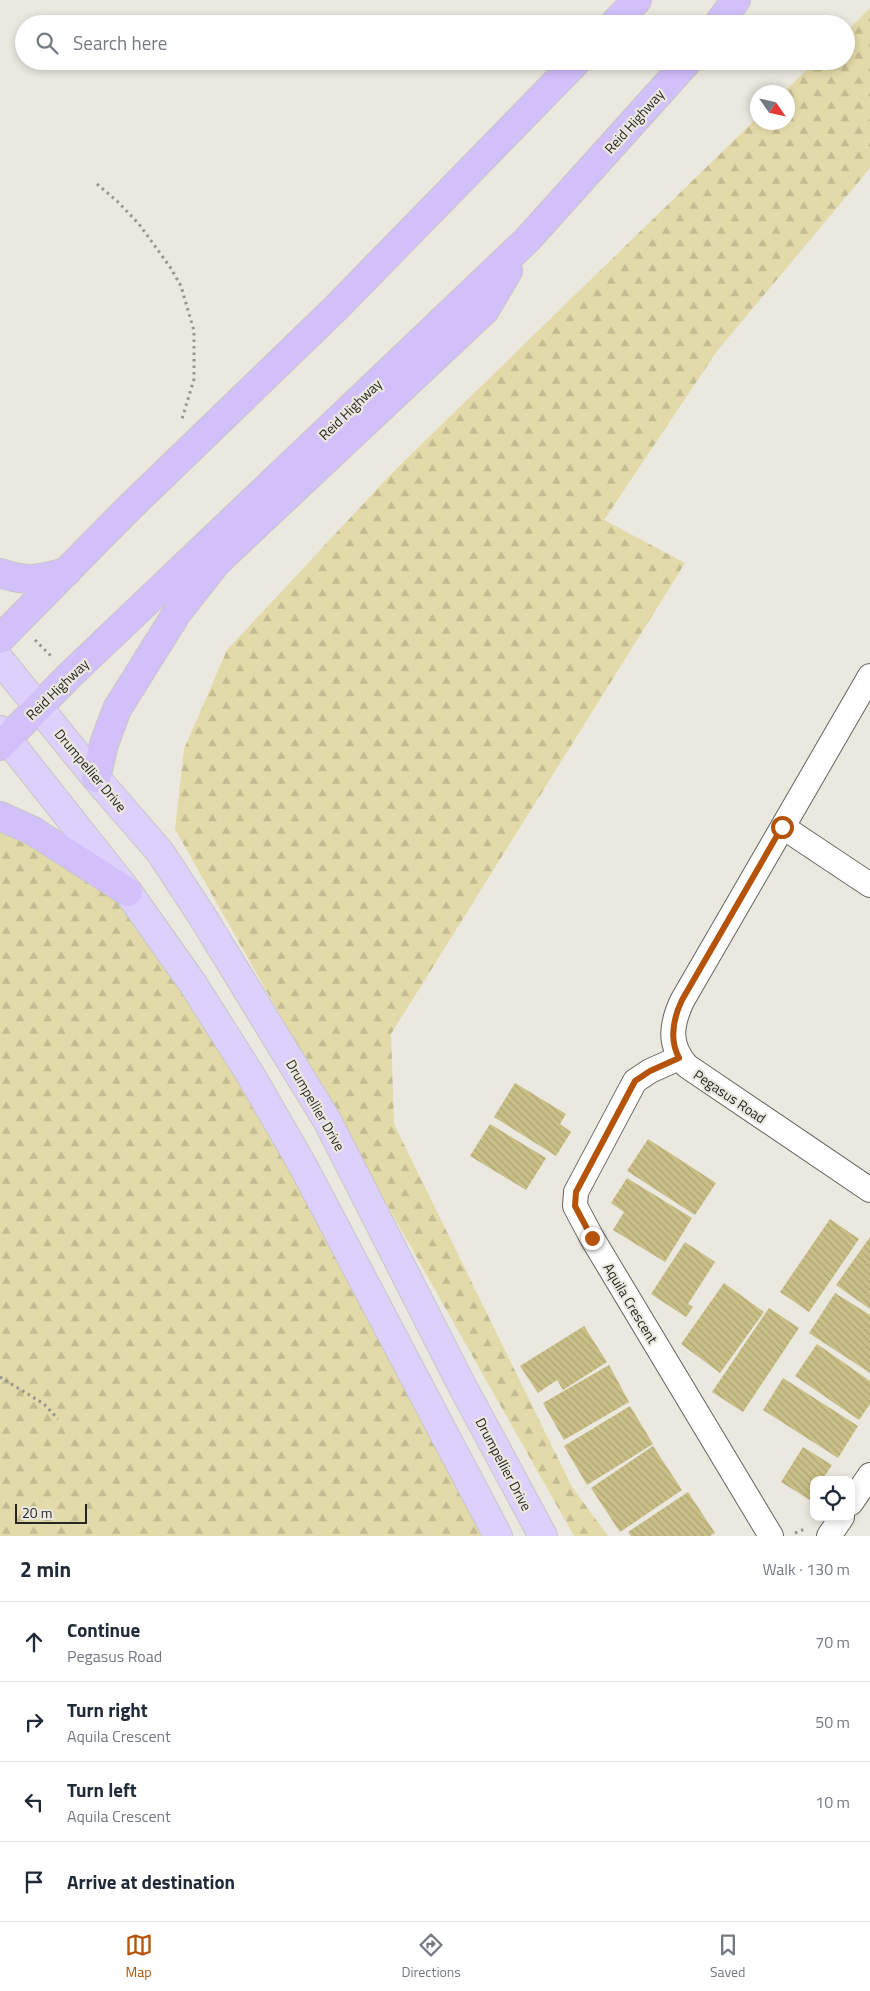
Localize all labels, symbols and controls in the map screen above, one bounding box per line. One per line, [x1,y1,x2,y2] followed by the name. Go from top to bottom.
[15,15,855,70] search box
[73,28,167,57] text: Search here
[33,29,61,57] icon: search
[599,84,669,158] street label: Reid Highway
[750,85,795,130] north arrow
[314,373,386,445] street label: Reid Highway
[21,653,93,725] street label: Reid Highway
[50,724,132,816] street label: Drumpellier Drive
[771,816,794,839] route start
[281,1055,351,1155] street label: Drumpellier Drive
[690,1064,770,1128] street label: Pegasus Road
[581,1227,604,1250] route end
[599,1259,663,1347] street label: Aquila Crescent
[471,1414,537,1514] street label: Drumpellier Drive
[810,1476,855,1521] map controls
[810,1476,855,1521] button: locate
[15,1501,88,1524] scale bar
[22,1502,52,1523] text: 20 m
[20,1553,71,1585] text: 2 min
[762,1557,850,1581] text: Walk · 130 m
[67,1615,140,1644] text: Continue
[20,1628,48,1656] icon: ahead
[815,1630,850,1654] text: 70 m
[67,1644,162,1668] text: Pegasus Road
[67,1695,148,1724] text: Turn right
[20,1708,48,1736] icon: right
[815,1710,850,1734] text: 50 m
[67,1724,171,1748] text: Aquila Crescent
[67,1775,137,1804] text: Turn left
[20,1788,48,1816] icon: left
[815,1790,850,1814] text: 10 m
[67,1804,171,1828] text: Aquila Crescent
[67,1867,235,1896] text: Arrive at destination
[20,1868,48,1896] icon: arrive
[125,1931,153,1982] tab: Map
[402,1931,461,1982] tab: Directions
[710,1931,746,1982] tab: Saved

